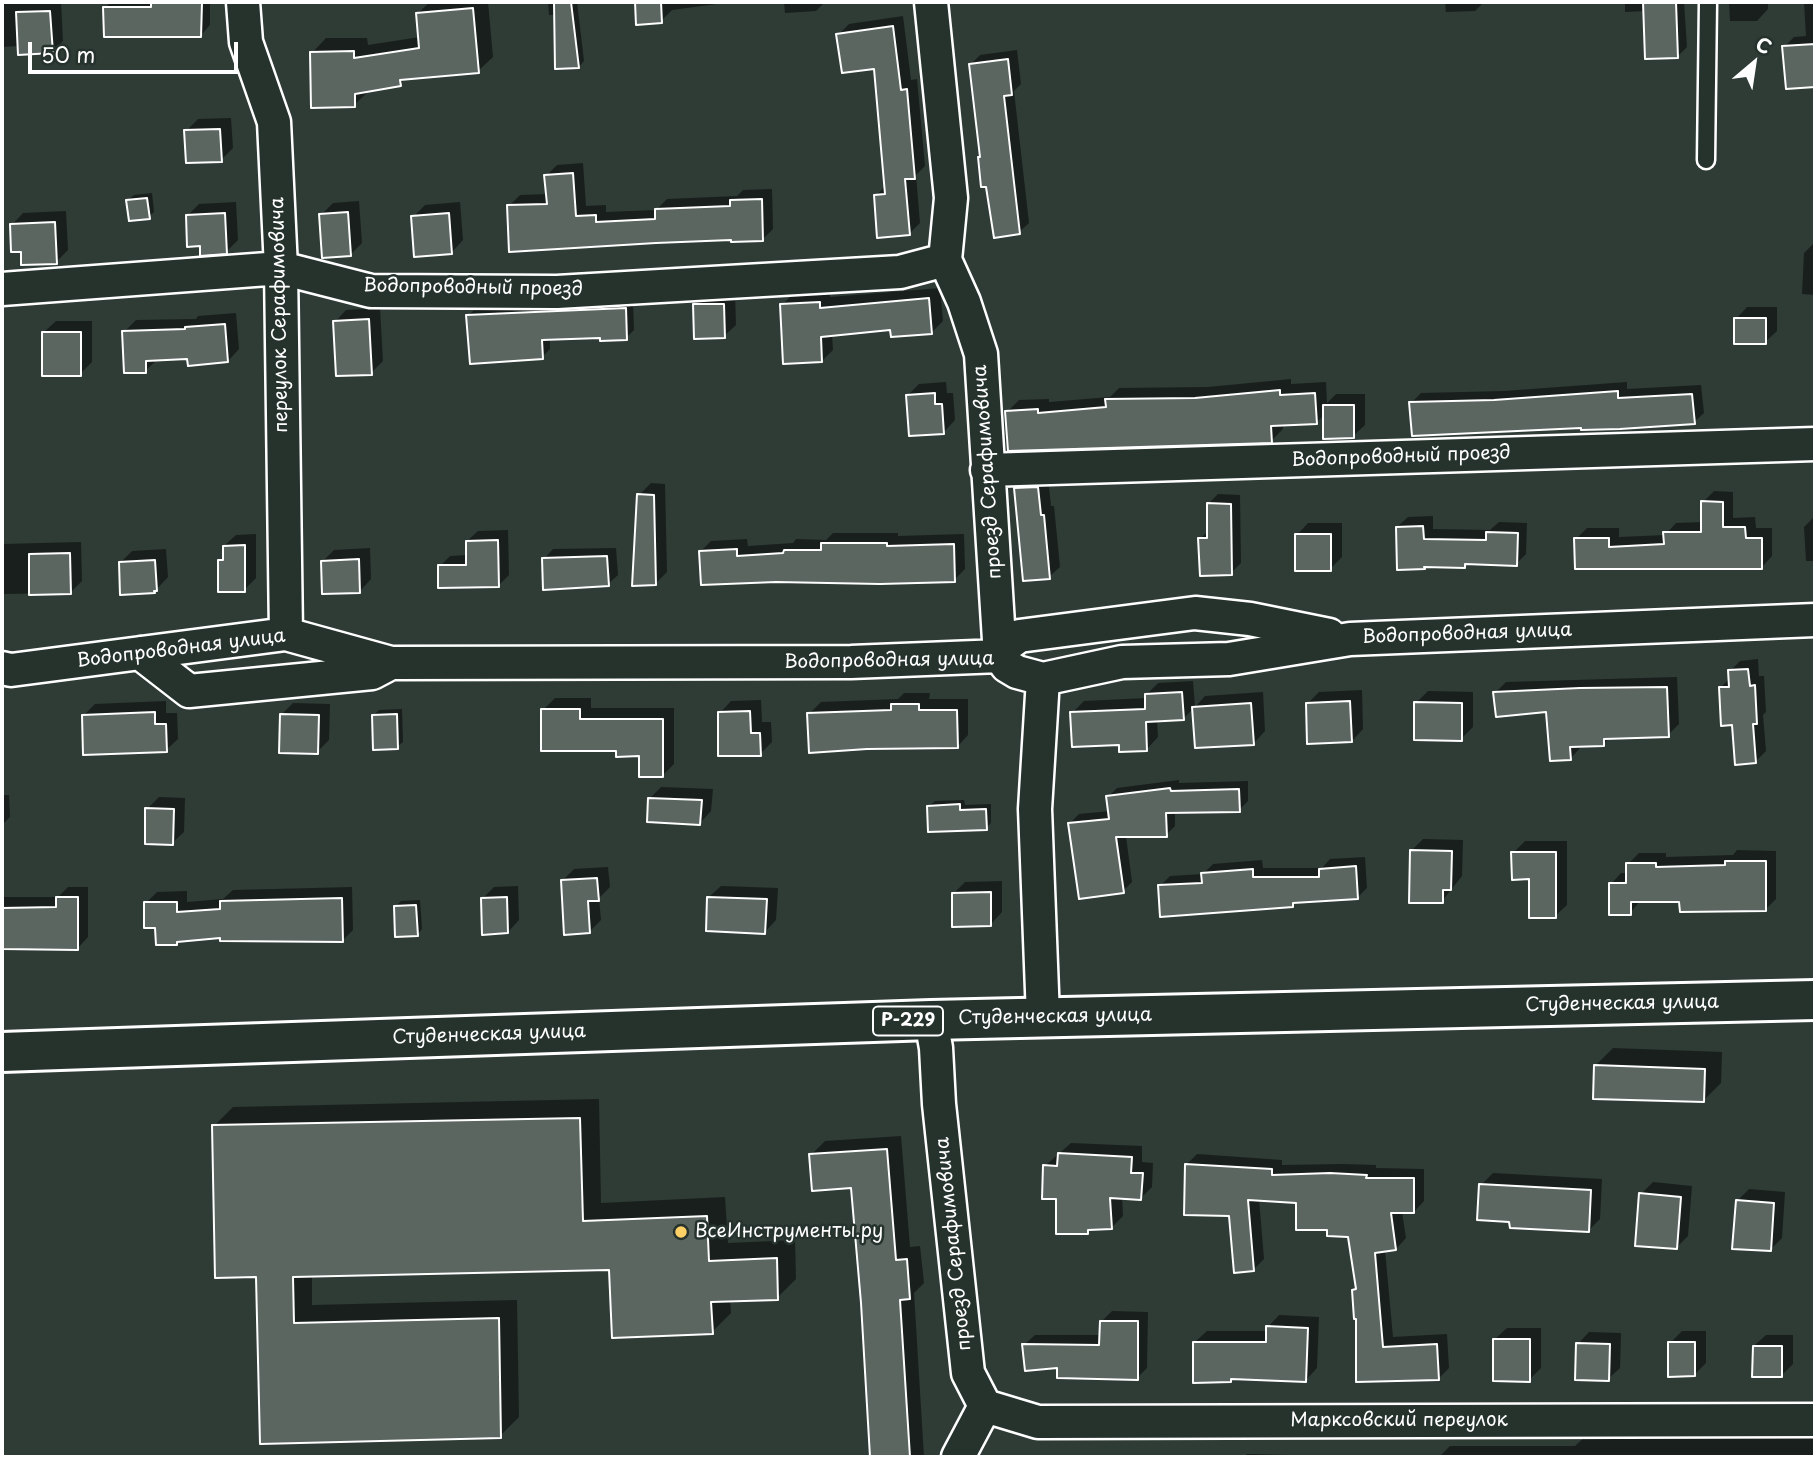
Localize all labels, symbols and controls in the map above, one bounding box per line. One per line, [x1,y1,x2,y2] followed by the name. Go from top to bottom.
[32,28,242,72] scale bar
[1719,28,1789,98] north arrow
[1751,29,1777,60] text: С
[41,38,95,70] text: 50 m
[267,197,293,433] street label: переулок Серафимовича
[363,275,583,301] street label: Водопроводный проезд
[969,364,1007,580] street label: проезд Серафимовича
[1291,442,1511,472] street label: Водопроводный проезд
[1362,619,1572,649] street label: Водопроводная улица
[75,625,287,673] street label: Водопроводная улица
[784,648,994,674] street label: Водопроводная улица
[1525,991,1719,1017] street label: Студенческая улица
[958,1004,1152,1030] street label: Студенческая улица
[873,1006,943,1036] road number: Р-229
[392,1020,586,1050] street label: Студенческая улица
[931,1136,977,1352] street label: проезд Серафимовича
[695,1221,883,1243] place label: ВсеИнструменты.ру
[673,1224,689,1240] marker: ВсеИнструменты.ру
[1290,1410,1508,1432] street label: Марксовский переулок

